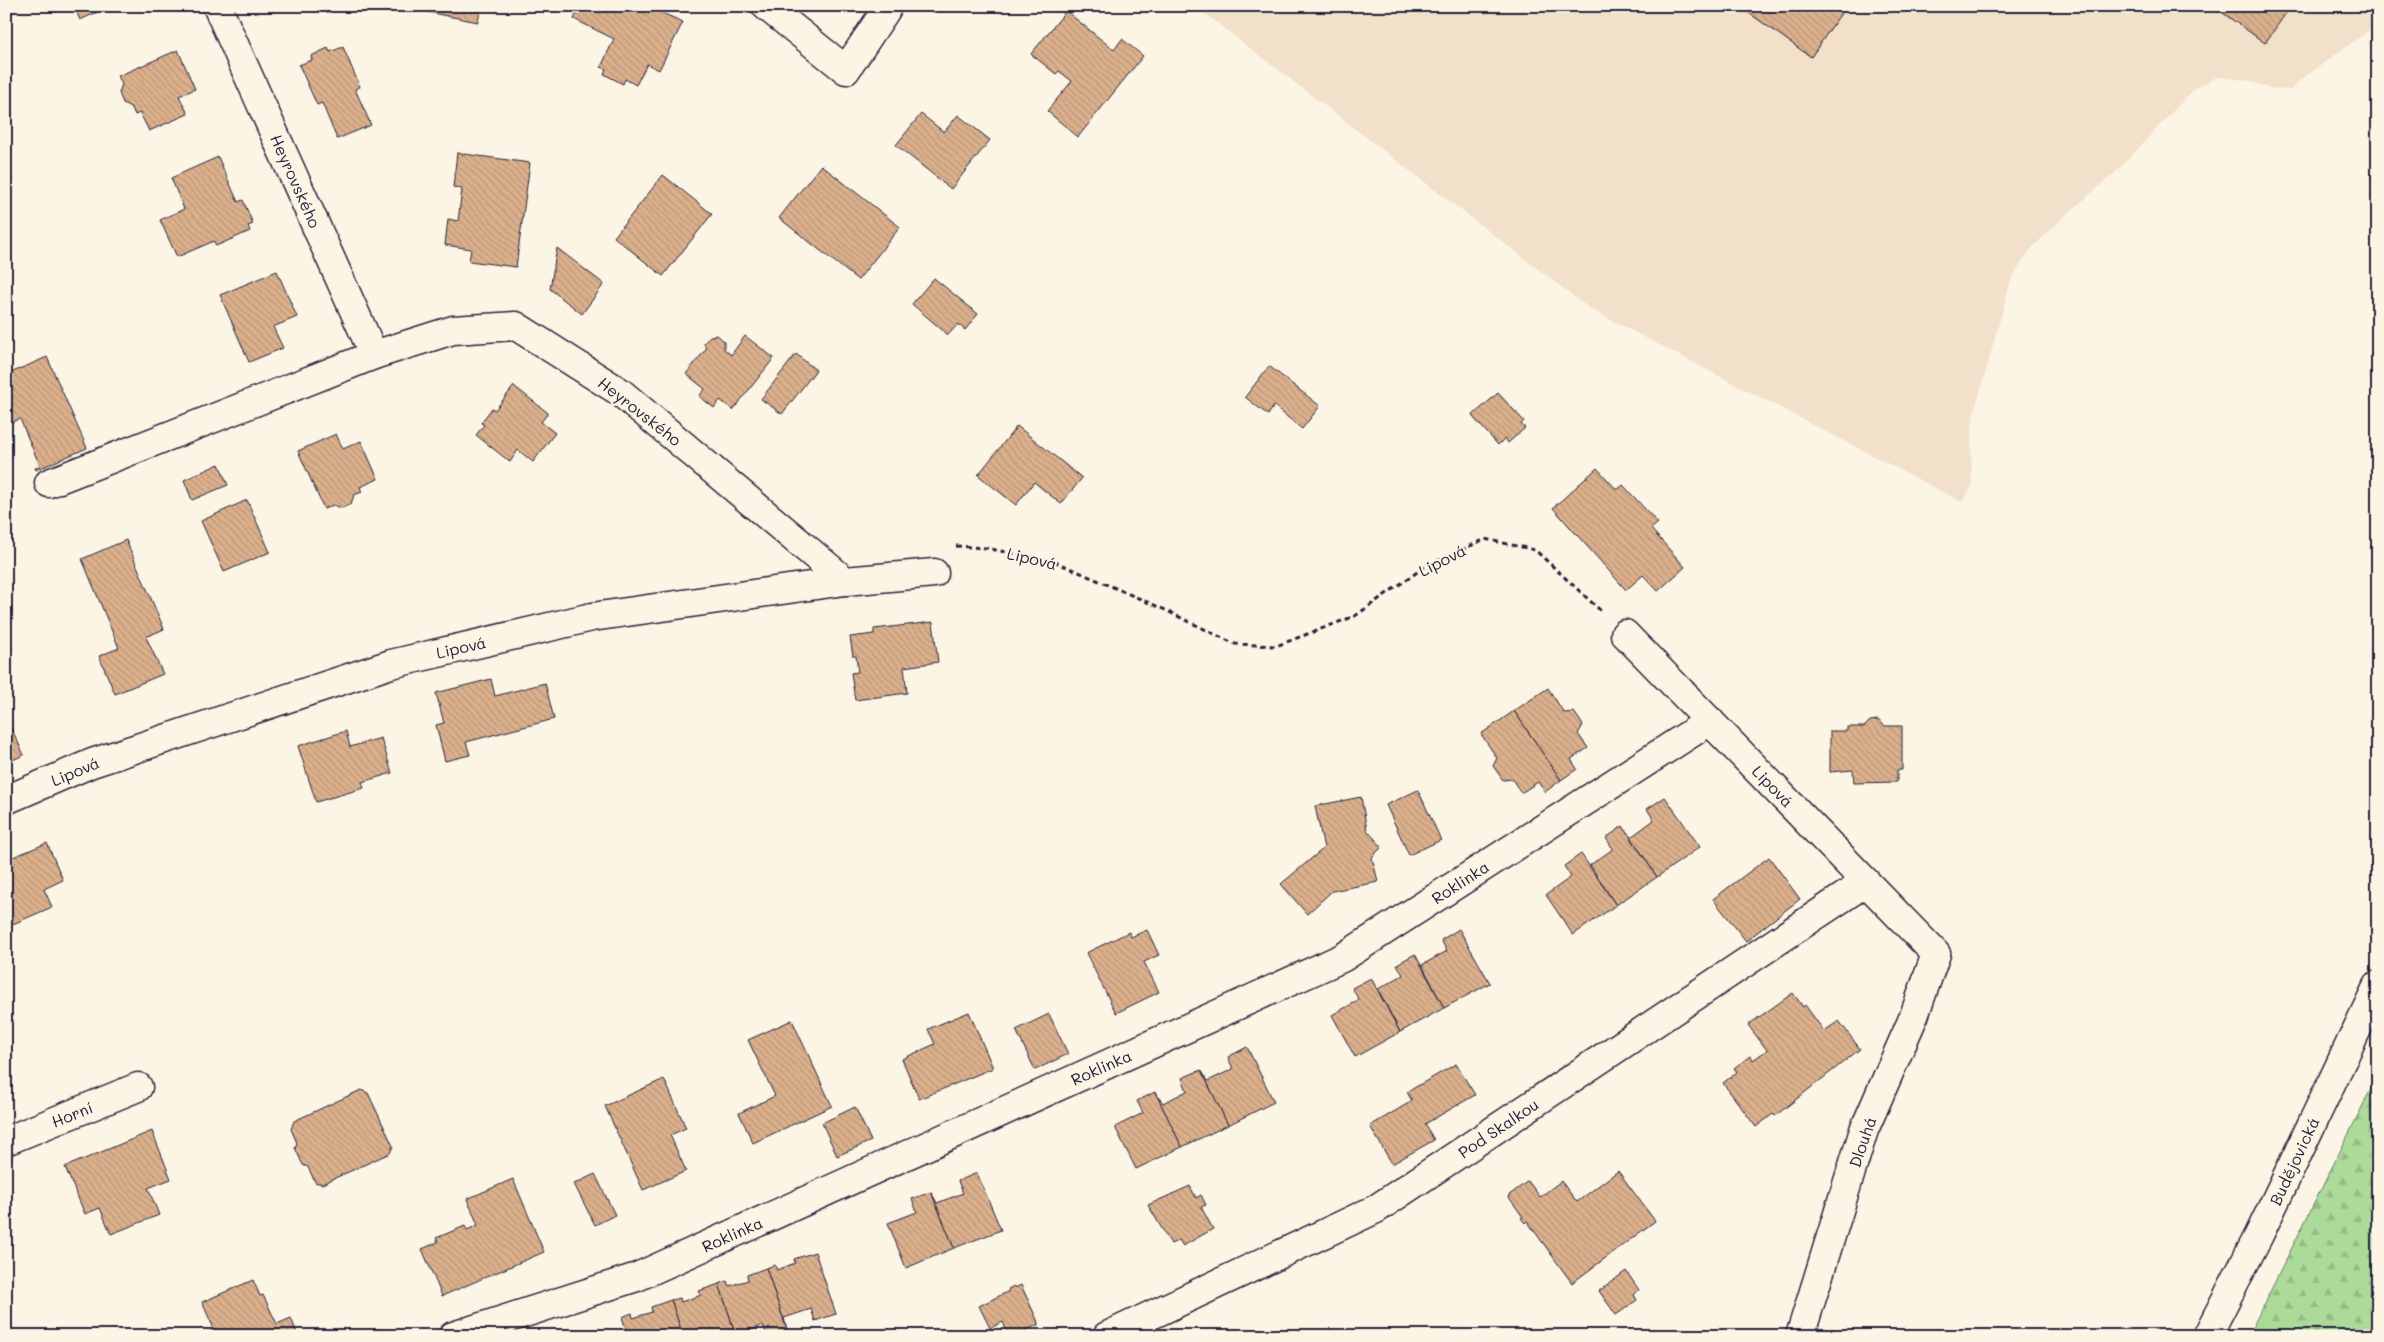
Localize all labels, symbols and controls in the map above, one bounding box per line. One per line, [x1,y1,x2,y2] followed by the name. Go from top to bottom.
[266,131,326,231] street label: Heyrovského
[594,372,686,450] street label: Heyrovského
[1415,539,1469,581] street label: Lipová
[1005,542,1059,574] street label: Lipová
[434,631,488,663] street label: Lipová
[48,751,102,791] street label: Lipová
[1748,761,1798,811] street label: Lipová
[1427,856,1493,908] street label: Roklinka
[1067,1044,1135,1090] street label: Roklinka
[1454,1093,1542,1163] street label: Pod Skalkou
[48,1096,96,1132] street label: Horní
[1844,1114,1880,1170] street label: Dlouhá
[2264,1114,2324,1208] street label: Budějovická
[698,1211,766,1257] street label: Roklinka

